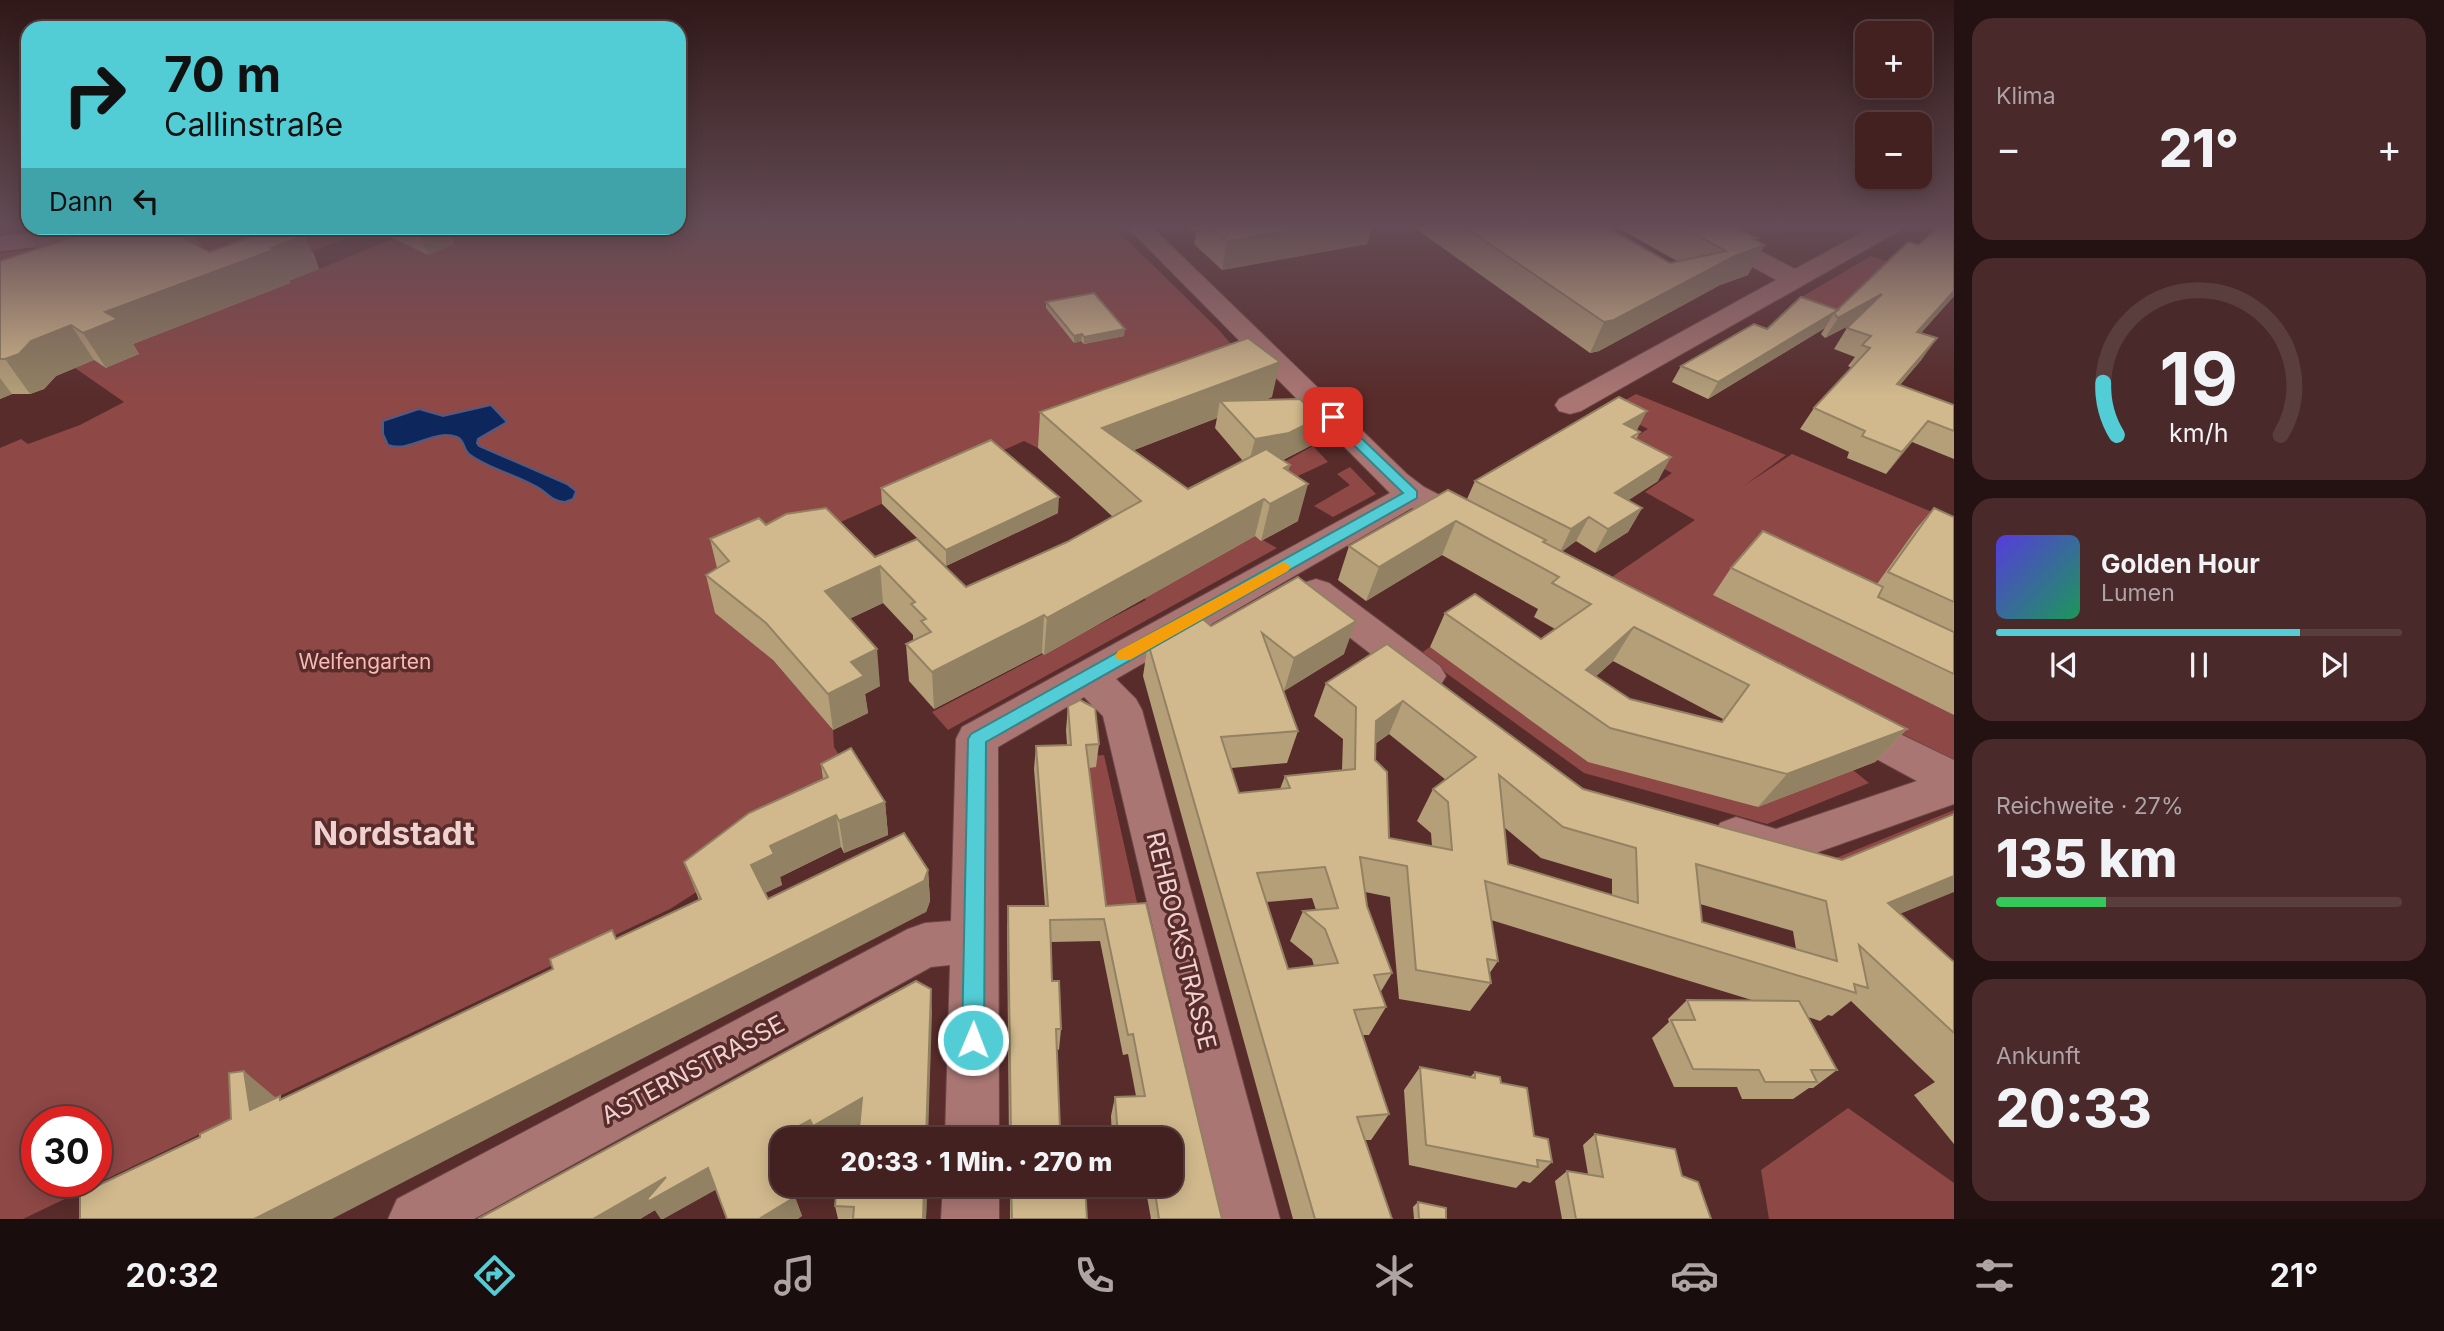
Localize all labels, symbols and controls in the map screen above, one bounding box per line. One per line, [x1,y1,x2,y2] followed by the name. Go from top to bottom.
[1855,21,1932,189] map controls
[1855,21,1932,98] button: +
[164,45,281,104] text: 70 m
[49,49,140,140] icon: right
[1996,82,2056,110] text: Klima
[164,105,343,144] text: Callinstraße
[1855,112,1932,189] button: −
[2159,117,2239,180] text: 21°
[1996,125,2021,171] text: −
[2377,125,2402,171] text: +
[127,182,165,220] icon: left
[49,186,113,217] text: Dann
[2160,335,2238,424] text: 19
[1303,387,1363,447] pin
[1314,398,1352,436] icon: arrive
[2169,418,2229,448] text: km/h
[2101,548,2260,579] text: Golden Hour
[2101,579,2175,607] text: Lumen
[2045,646,2083,684] icon: previous
[2180,646,2218,684] icon: pause
[2315,646,2353,684] icon: next
[299,649,431,674] park label: Welfengarten
[1996,792,2183,820] text: Reichweite · 27%
[313,813,475,853] district label: Nordstadt
[1996,827,2177,890] text: 135 km
[1140,829,1223,1053] street label: REHBOCKSTRASSE
[936,1003,1010,1077] position arrow
[596,1009,789,1130] street label: ASTERNSTRASSE
[1996,1042,2081,1070] text: Ankunft
[1996,1077,2152,1140] text: 20:33
[21,1106,112,1197] speed limit sign: 30
[841,1146,1112,1177] text: 20:33 · 1 Min. · 270 m
[470,1251,519,1300] icon: directions
[770,1251,819,1300] icon: music
[1070,1251,1119,1300] icon: phone
[1370,1251,1419,1300] icon: climate
[1670,1251,1719,1300] icon: car
[1970,1251,2019,1300] icon: filters
[126,1256,219,1295] text: 20:32
[2270,1256,2318,1295] text: 21°

